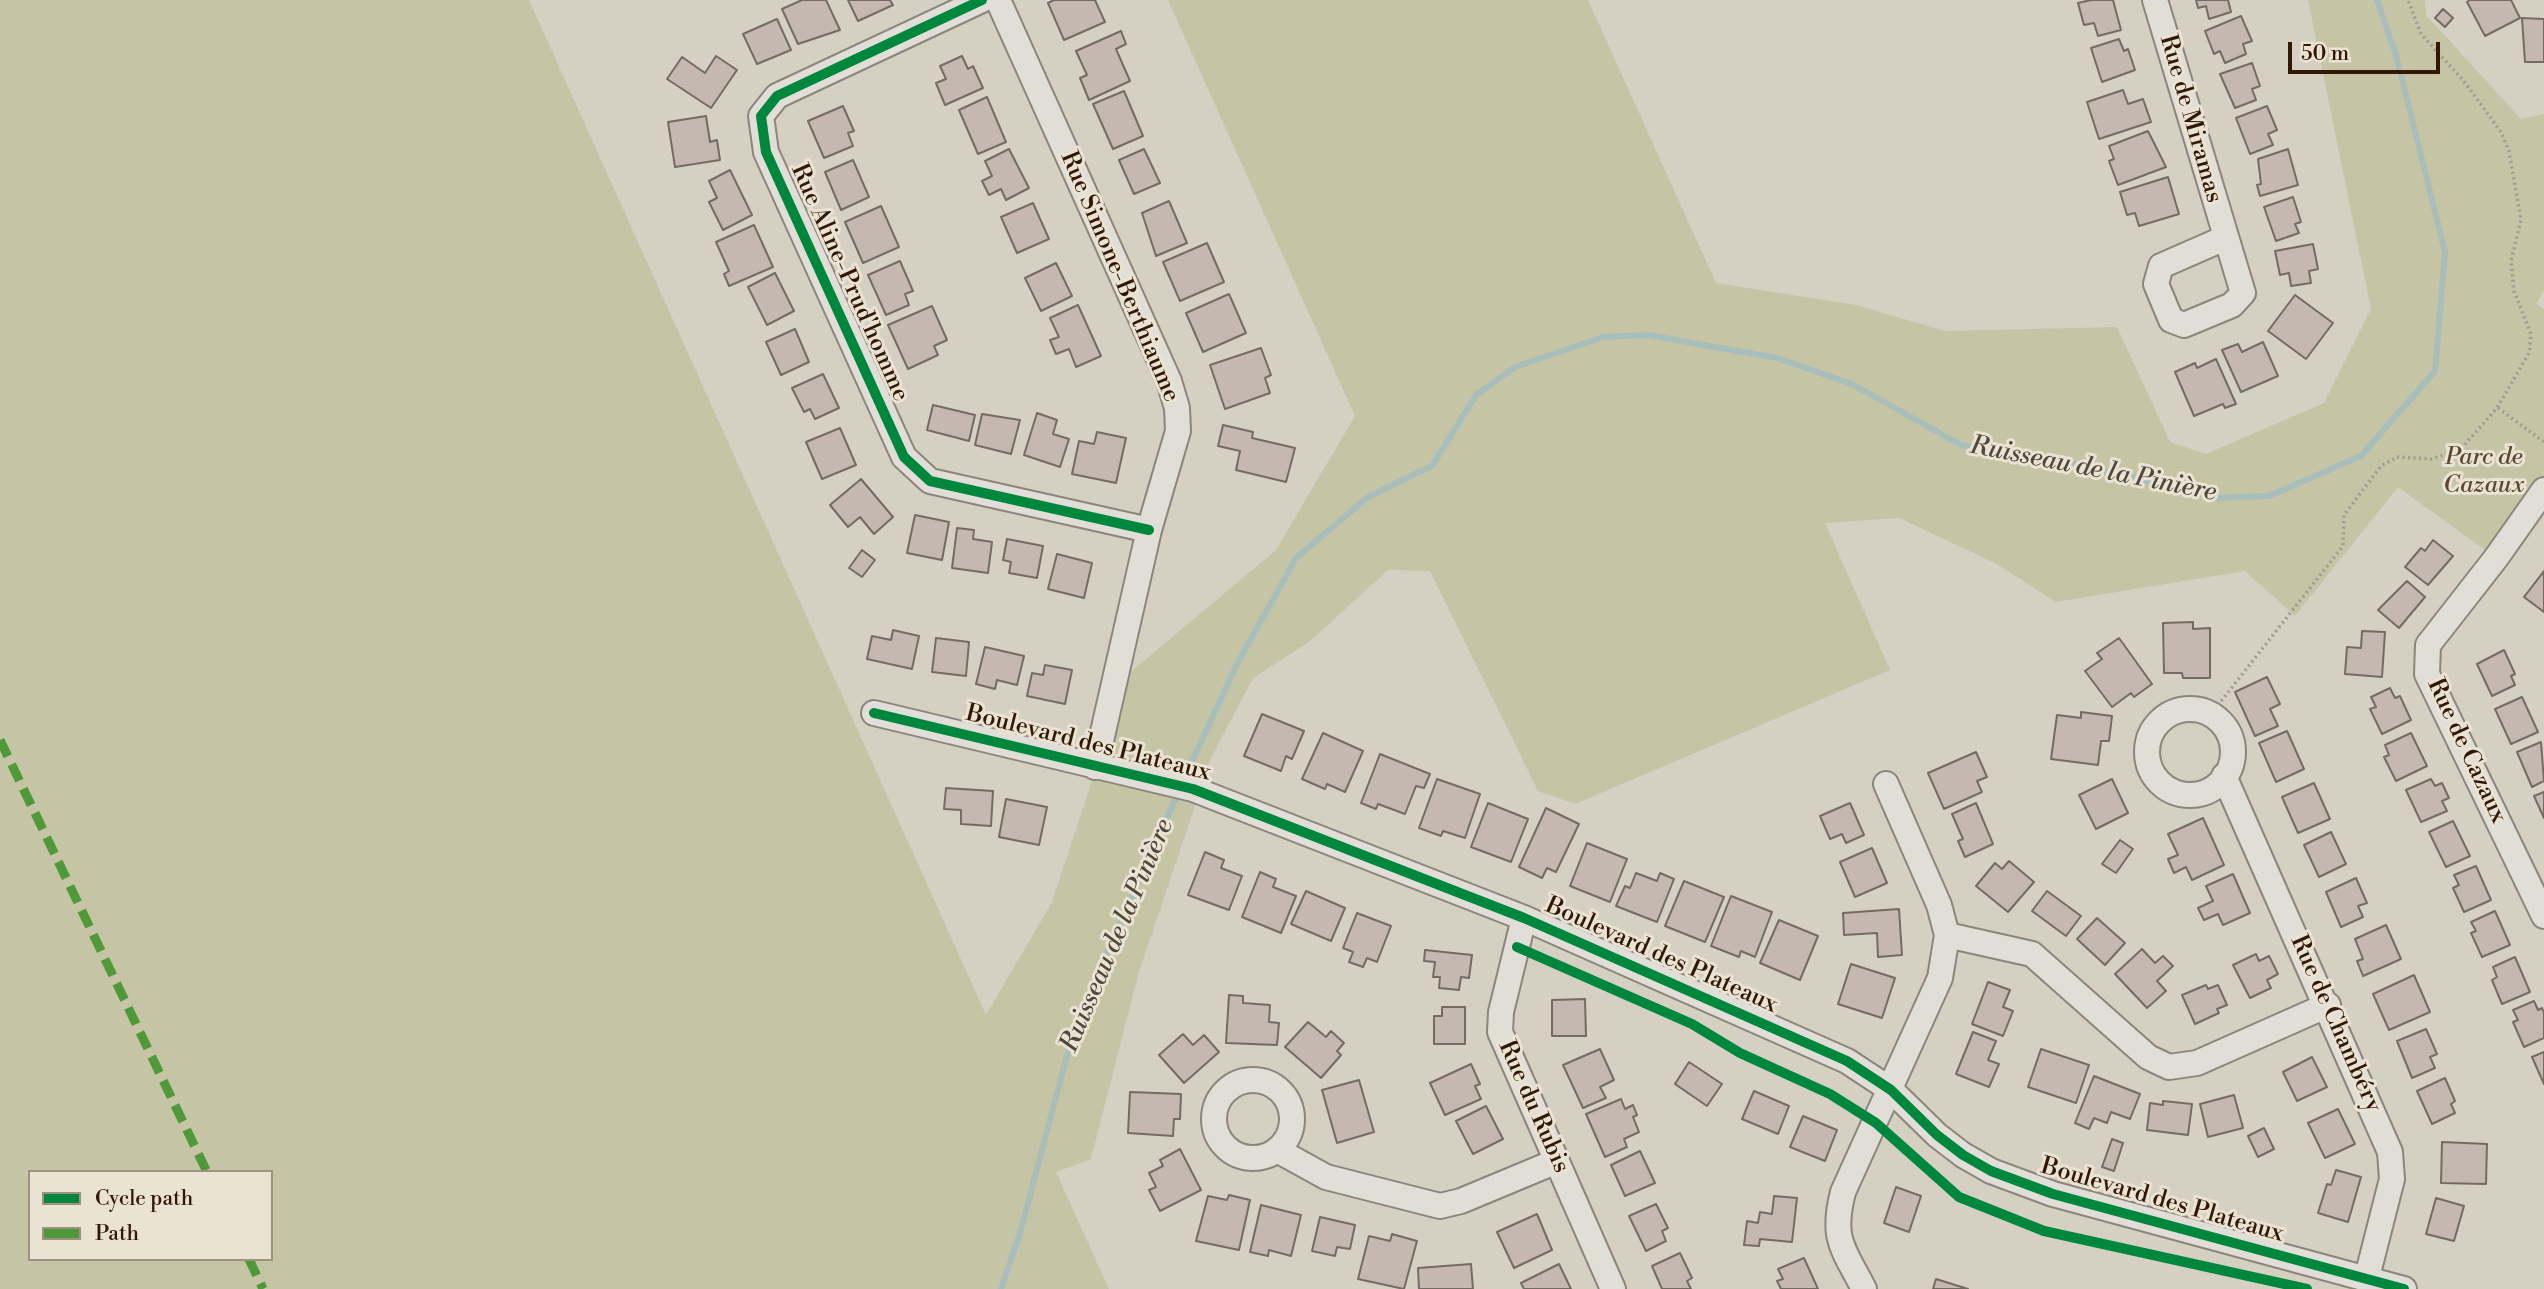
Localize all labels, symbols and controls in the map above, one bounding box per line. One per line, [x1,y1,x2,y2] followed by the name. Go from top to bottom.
[2292,28,2444,72] scale bar
[2152,32,2228,206] street label: Rue de Miramas
[2301,41,2349,67] text: 50 m
[1053,147,1185,407] street label: Rue Simone-Berthiaume
[784,160,914,406] street label: Rue Aline-Prud'homme
[1967,431,2219,509] water label: Ruisseau de la Pinière
[2443,444,2525,500] park label: Parc de Cazaux
[2420,674,2512,828] street label: Rue de Cazaux
[963,700,1213,788] street label: Boulevard des Plateaux
[1055,815,1181,1057] water label: Ruisseau de la Pinière
[1540,892,1782,1020] street label: Boulevard des Plateaux
[2283,931,2387,1117] street label: Rue de Chambéry
[1491,1036,1575,1178] street label: Rue du Rubis
[2037,1153,2287,1249] street label: Boulevard des Plateaux
[28,1170,273,1261] legend
[95,1186,193,1212] text: Cycle path
[95,1221,139,1247] text: Path

